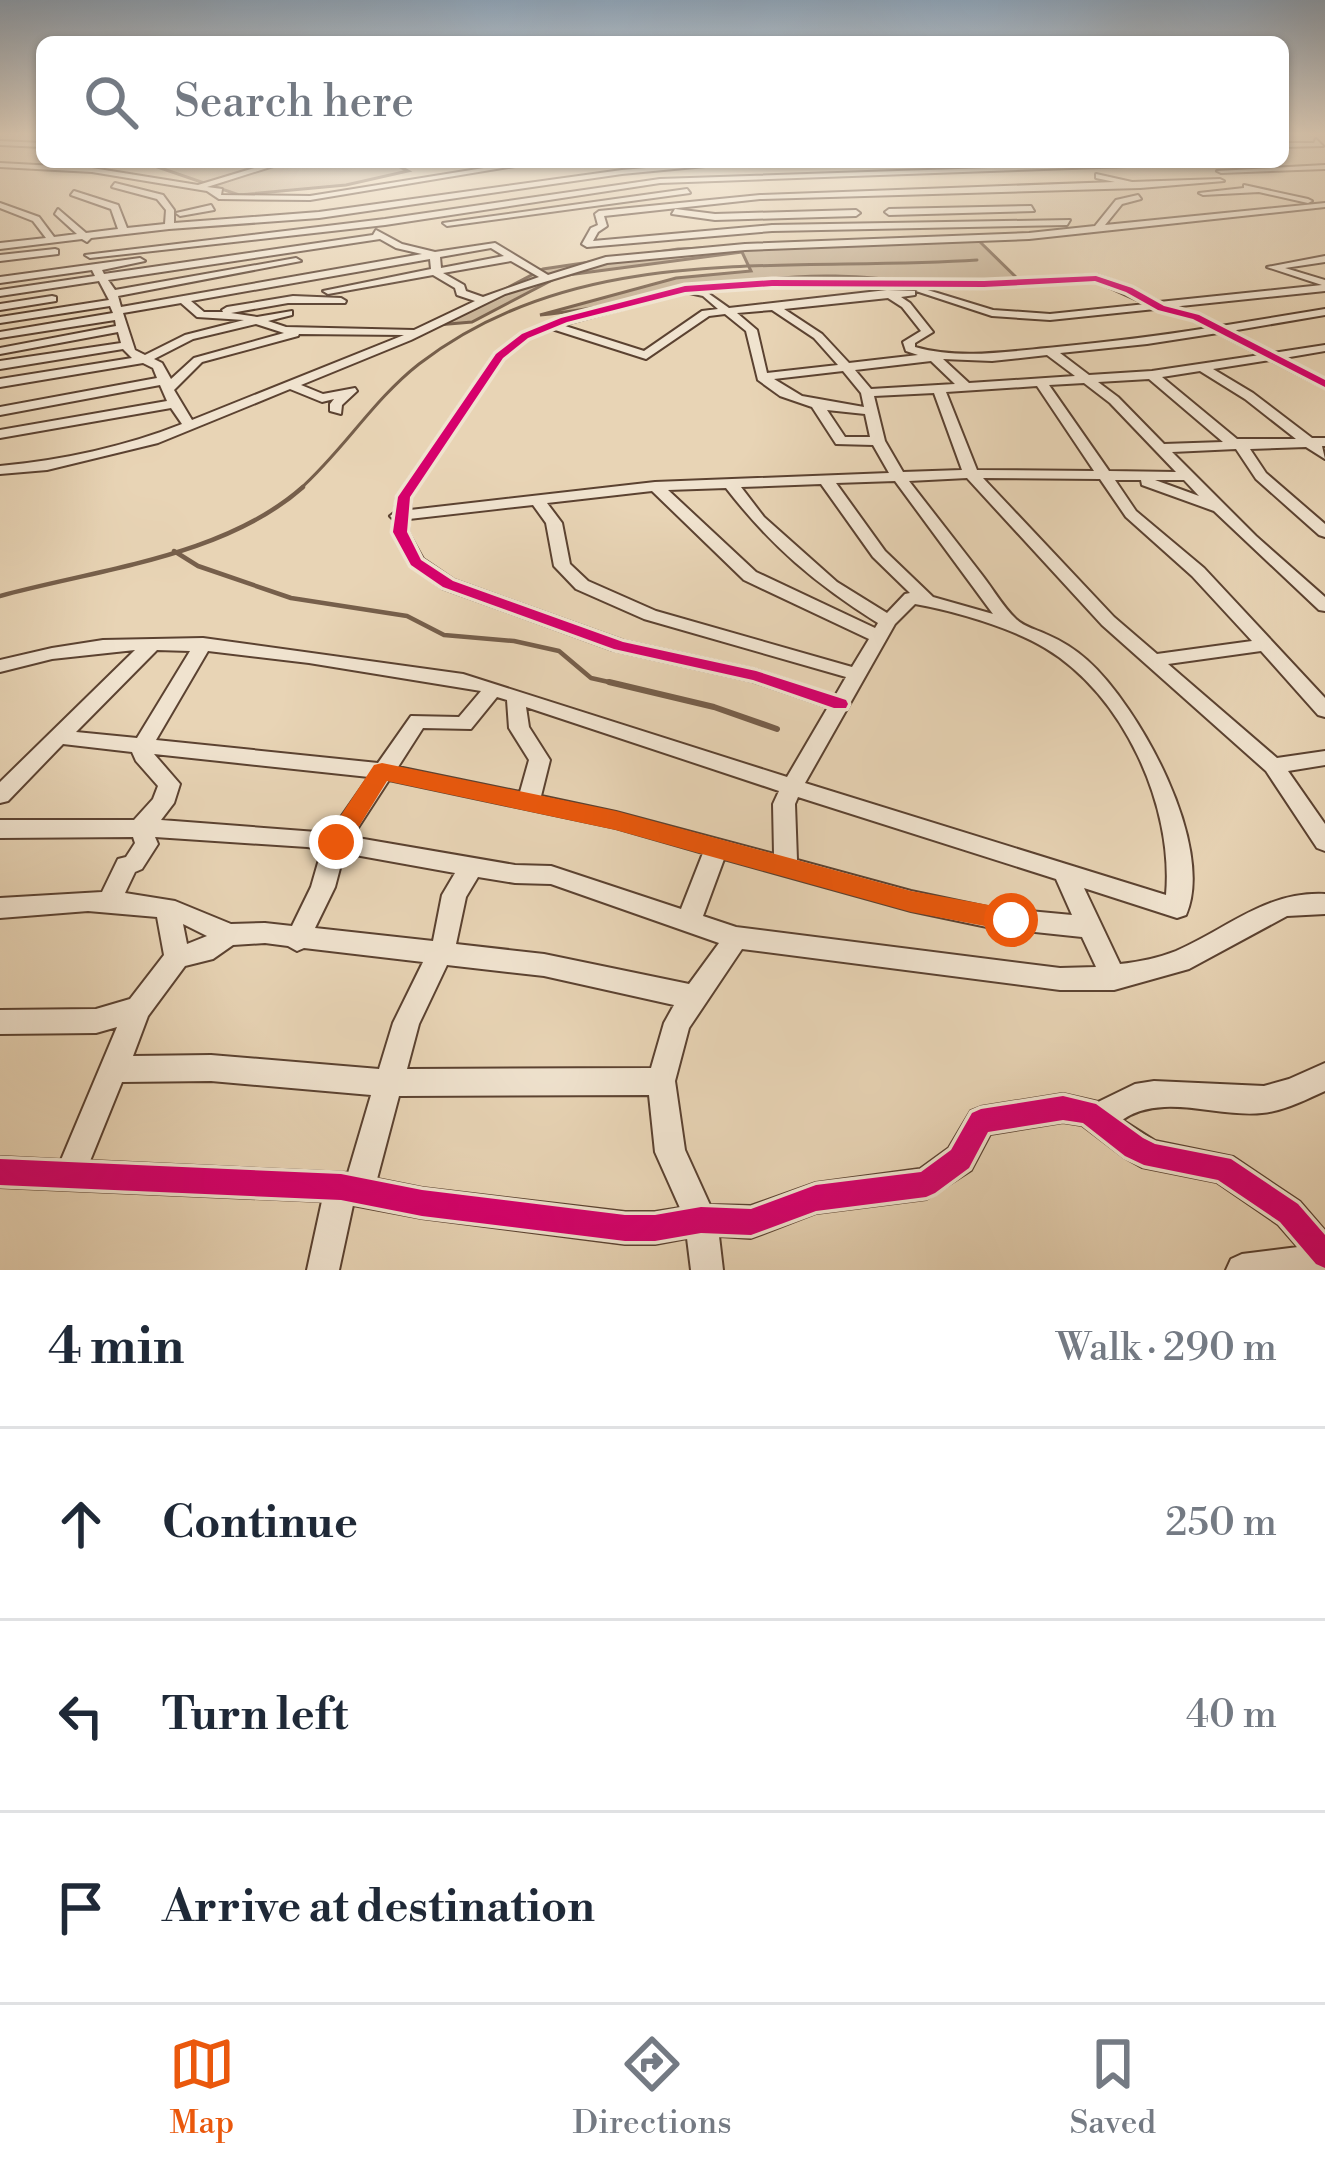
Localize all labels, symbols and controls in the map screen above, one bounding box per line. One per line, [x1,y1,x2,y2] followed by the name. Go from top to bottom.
[36,36,1289,168] search box
[78,69,144,135] icon: search
[174,74,414,131] text: Search here
[309,815,363,869] route end
[984,893,1038,947] route start
[48,1316,184,1380] text: 4 min
[1056,1324,1277,1373] text: Walk · 290 m
[48,1491,114,1557] icon: ahead
[162,1495,358,1552] text: Continue
[1165,1499,1277,1548] text: 250 m
[48,1683,114,1749] icon: left
[162,1687,348,1744] text: Turn left
[1186,1691,1277,1740] text: 40 m
[48,1875,114,1941] icon: arrive
[162,1879,595,1936] text: Arrive at destination
[169,2031,235,2144] tab: Map
[573,2031,732,2144] tab: Directions
[1069,2031,1156,2144] tab: Saved

